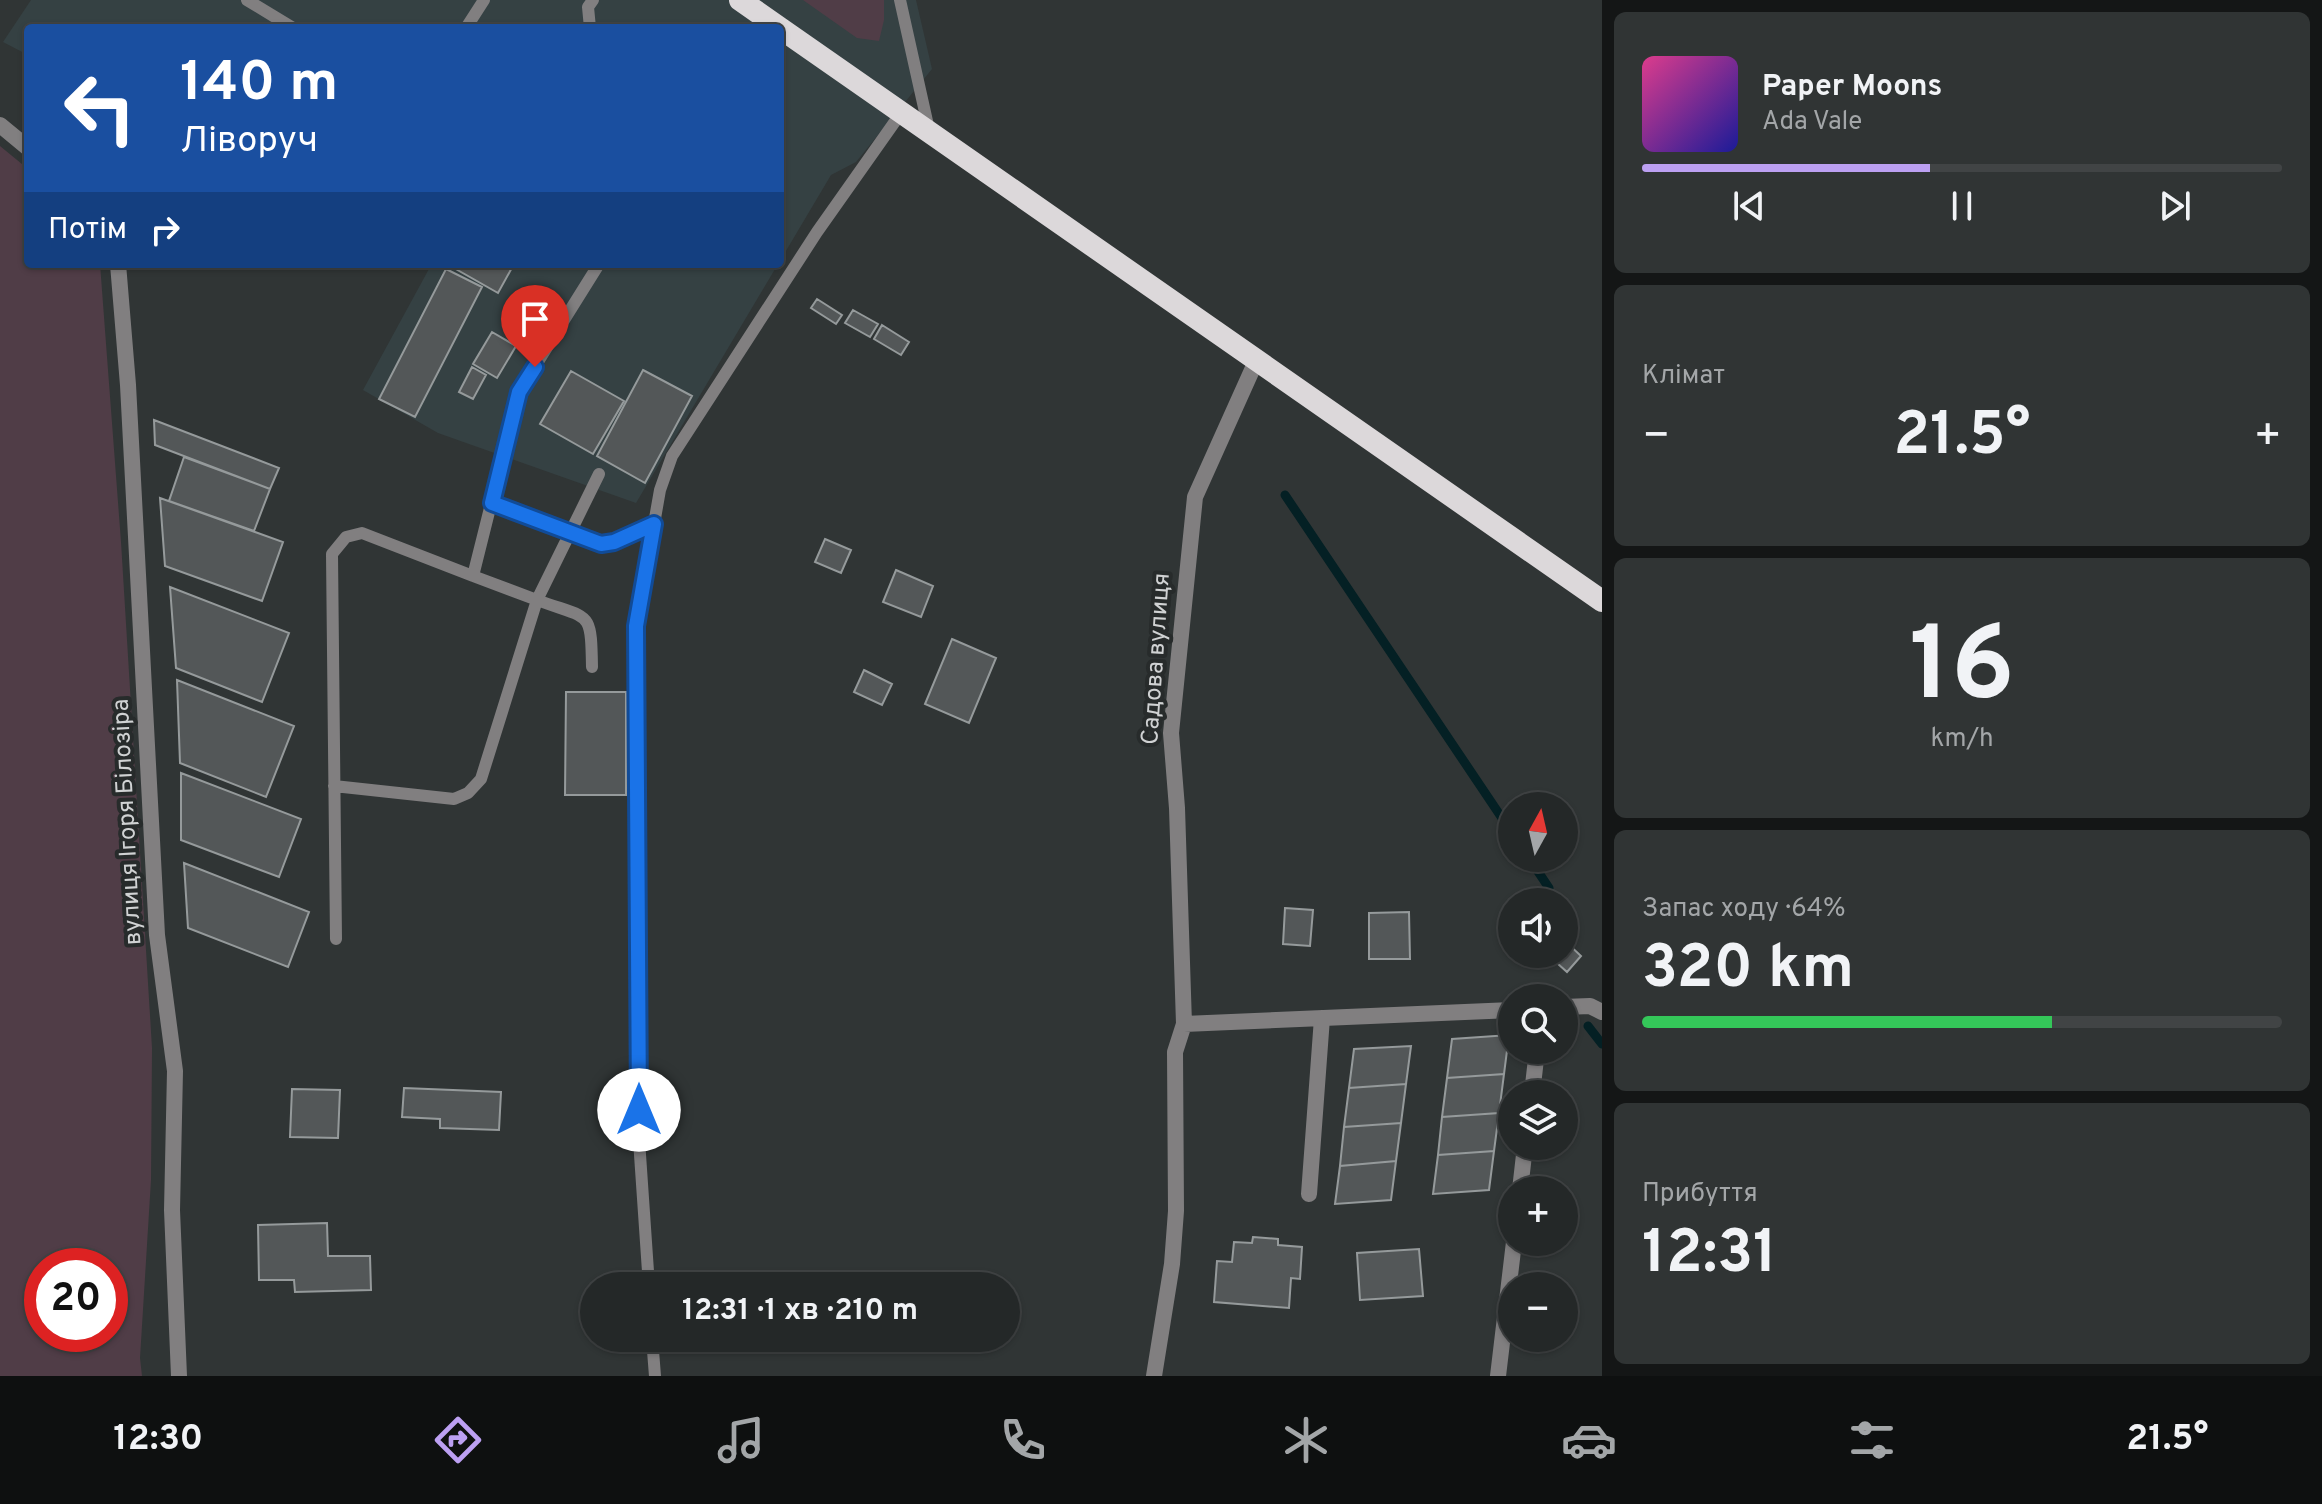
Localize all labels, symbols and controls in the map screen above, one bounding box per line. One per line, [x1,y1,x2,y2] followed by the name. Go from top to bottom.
[180,50,338,120] text: 140 m
[48,56,152,160] icon: left
[1762,69,1942,106] text: Paper Moons
[1762,106,1862,139] text: Ada Vale
[180,119,318,165] text: Ліворуч
[1727,184,1771,228] icon: previous
[1940,184,1984,228] icon: pause
[2153,184,2197,228] icon: next
[143,208,187,252] icon: right
[48,212,127,249] text: Потім
[501,285,569,367] pin
[513,297,557,341] icon: arrive
[1642,360,1725,393] text: Клімат
[1893,400,2031,476] text: 21.5°
[1642,410,1670,466] text: −
[2254,410,2282,466] text: +
[1136,572,1178,746] street label: Садова вулиця
[1909,605,2015,737] text: 16
[107,698,149,946] street label: вулиця Ігоря Білозіра
[1930,723,1994,756] text: km/h
[1498,792,1578,872] north arrow
[1498,792,1578,1352] map controls
[1498,888,1578,968] button: sound
[1642,893,1846,926] text: Запас ходу · 64%
[1642,933,1854,1009] text: 320 km
[1498,984,1578,1064] button: search
[597,1068,681,1152] position arrow
[1498,1080,1578,1160] button: layers
[1498,1176,1578,1256] button: +
[1642,1178,1758,1211] text: Прибуття
[1642,1218,1777,1294] text: 12:31
[24,1248,128,1352] speed limit sign: 20
[1498,1272,1578,1352] button: −
[682,1293,918,1330] text: 12:31 · 1 хв · 210 m
[430,1412,486,1468] icon: directions
[713,1412,769,1468] icon: music
[995,1412,1051,1468] icon: phone
[1278,1412,1334,1468] icon: climate
[1561,1412,1617,1468] icon: car
[1844,1412,1900,1468] icon: filters
[113,1417,203,1463] text: 12:30
[2126,1417,2209,1463] text: 21.5°

